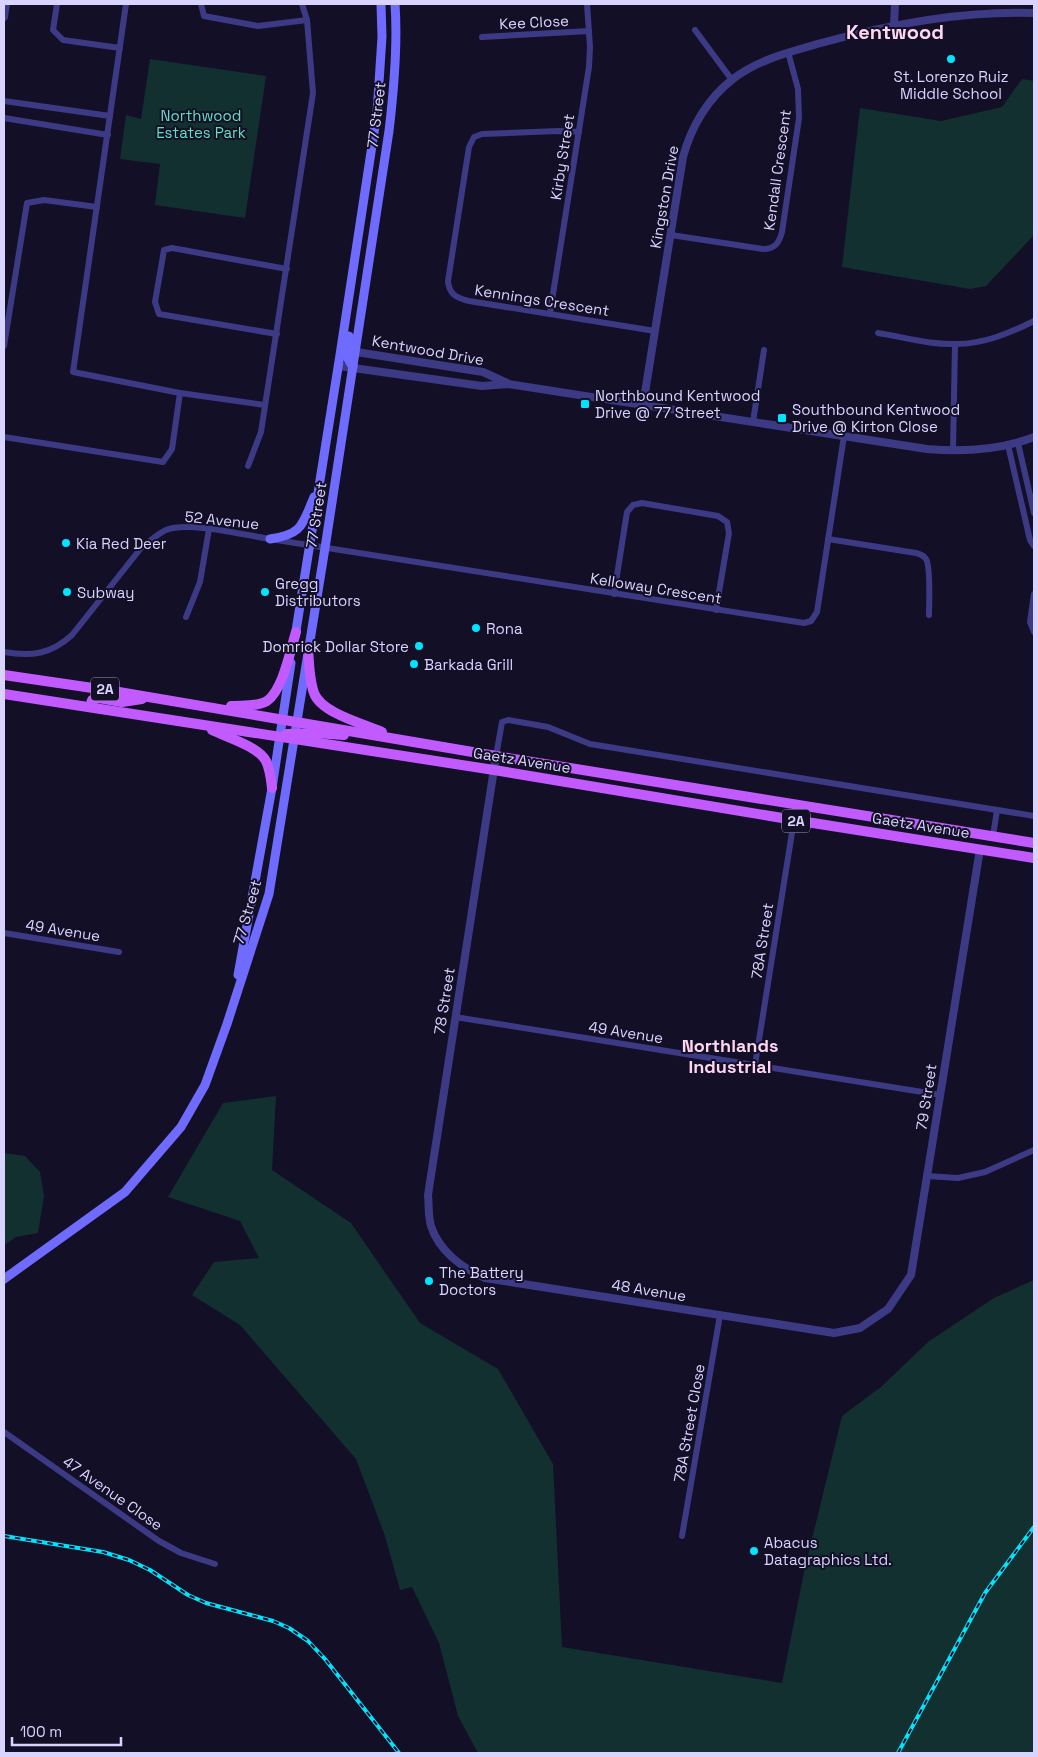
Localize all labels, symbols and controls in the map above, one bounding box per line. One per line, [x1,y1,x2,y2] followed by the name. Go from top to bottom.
[499,11,569,33] street label: Kee Close
[846,19,944,45] district label: Kentwood
[945,53,957,65] marker: St. Lorenzo Ruiz Middle School
[894,67,1008,103] place label: St. Lorenzo Ruiz Middle School
[363,81,389,149] street label: 77 Street
[156,106,246,142] park label: Northwood Estates Park
[759,108,795,232] street label: Kendall Crescent
[546,112,578,201] street label: Kirby Street
[646,144,682,250] street label: Kingston Drive
[473,280,611,320] street label: Kennings Crescent
[370,331,486,369] street label: Kentwood Drive
[595,386,760,422] place label: Northbound Kentwood Drive @ 77 Street
[579,398,591,410] marker: Northbound Kentwood Drive @ 77 Street
[792,400,960,436] place label: Southbound Kentwood Drive @ Kirton Close
[776,412,788,424] marker: Southbound Kentwood Drive @ Kirton Close
[301,481,331,549] street label: 77 Street
[184,507,260,533] street label: 52 Avenue
[76,534,167,553] place label: Kia Red Deer
[60,537,72,549] marker: Kia Red Deer
[589,568,723,608] street label: Kelloway Crescent
[275,574,361,610] place label: Gregg Distributors
[77,583,134,602] place label: Subway
[61,586,73,598] marker: Subway
[259,586,271,598] marker: Gregg Distributors
[486,619,523,638] place label: Rona
[470,622,482,634] marker: Rona
[263,637,409,656] place label: Domrick Dollar Store
[413,640,425,652] marker: Domrick Dollar Store
[424,655,513,674] place label: Barkada Grill
[408,658,420,670] marker: Barkada Grill
[91,678,119,701] road number: 2A
[472,743,572,777] street label: Gaetz Avenue
[871,808,971,842] street label: Gaetz Avenue
[782,809,810,832] road number: 2A
[229,877,265,947] street label: 77 Street
[747,902,777,980] street label: 78A Street
[24,915,102,945] street label: 49 Avenue
[429,966,459,1036] street label: 78 Street
[587,1017,665,1047] street label: 49 Avenue
[682,1034,778,1078] district label: Northlands Industrial
[911,1062,941,1132] street label: 79 Street
[439,1263,524,1299] place label: The Battery Doctors
[423,1275,435,1287] marker: The Battery Doctors
[610,1275,688,1305] street label: 48 Avenue
[669,1362,709,1484] street label: 78A Street Close
[60,1452,167,1534] street label: 47 Avenue Close
[764,1533,892,1569] place label: Abacus Datagraphics Ltd.
[748,1545,760,1557] marker: Abacus Datagraphics Ltd.
[12,1714,121,1746] scale bar
[20,1722,62,1741] text: 100 m

